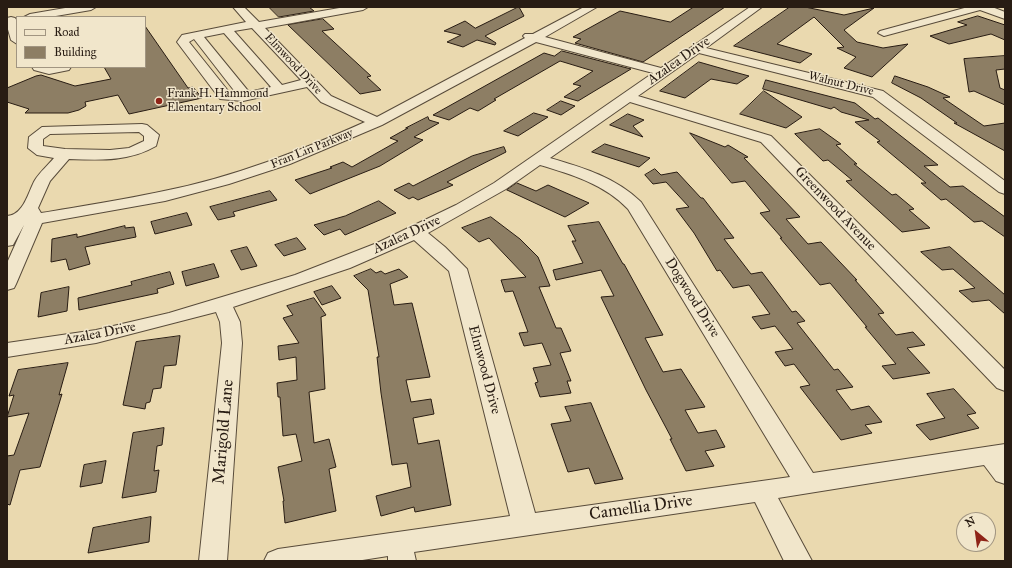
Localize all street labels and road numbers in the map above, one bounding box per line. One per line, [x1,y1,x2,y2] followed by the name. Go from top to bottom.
[261,30,325,98] street label: Elmwood Drive
[644,33,714,89] street label: Azalea Drive
[807,69,875,99] street label: Walnut Drive
[269,126,355,172] street label: Fran Lin Parkway
[791,164,879,254] street label: Greenwood Avenue
[371,212,443,258] street label: Azalea Drive
[661,255,723,341] street label: Dogwood Drive
[63,319,137,349] street label: Azalea Drive
[464,324,504,416] street label: Elmwood Drive
[209,379,239,485] street label: Marigold Lane
[588,491,694,525] street label: Camellia Drive

